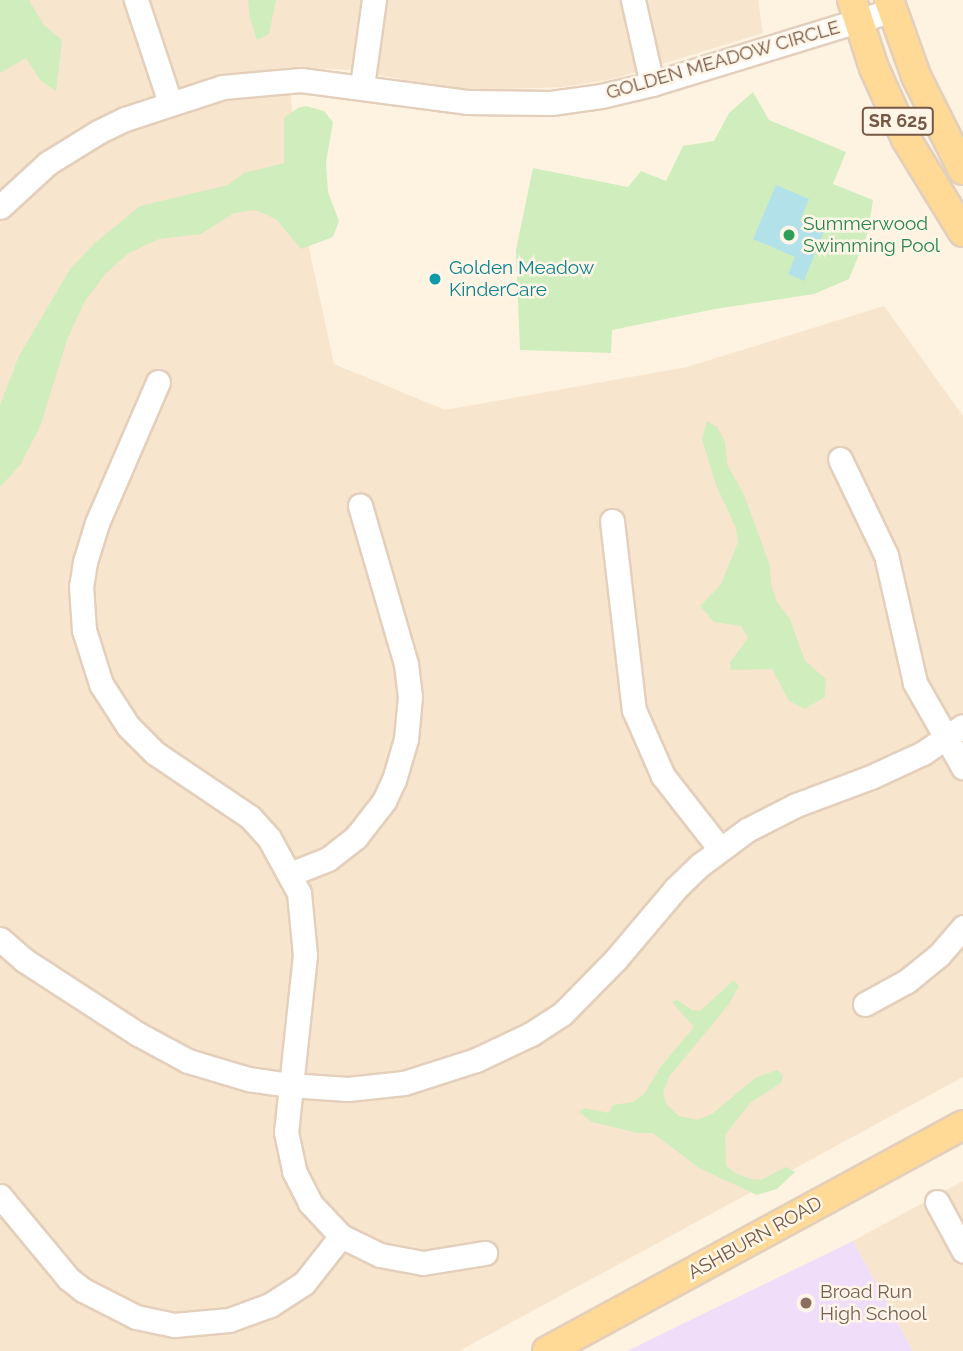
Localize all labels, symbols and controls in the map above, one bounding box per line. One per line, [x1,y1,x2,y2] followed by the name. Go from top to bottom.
[603,16,843,104] street label: GOLDEN MEADOW CIRCLE
[861,106,935,136] road number: SR 625
[803,213,940,257] place label: Summerwood Swimming Pool
[781,227,797,243] marker: Summerwood Swimming Pool
[449,257,594,301] place label: Golden Meadow KinderCare
[427,271,443,287] marker: Golden Meadow KinderCare
[684,1192,826,1284] street label: ASHBURN ROAD
[820,1281,927,1325] place label: Broad Run High School
[798,1295,814,1311] marker: Broad Run High School

